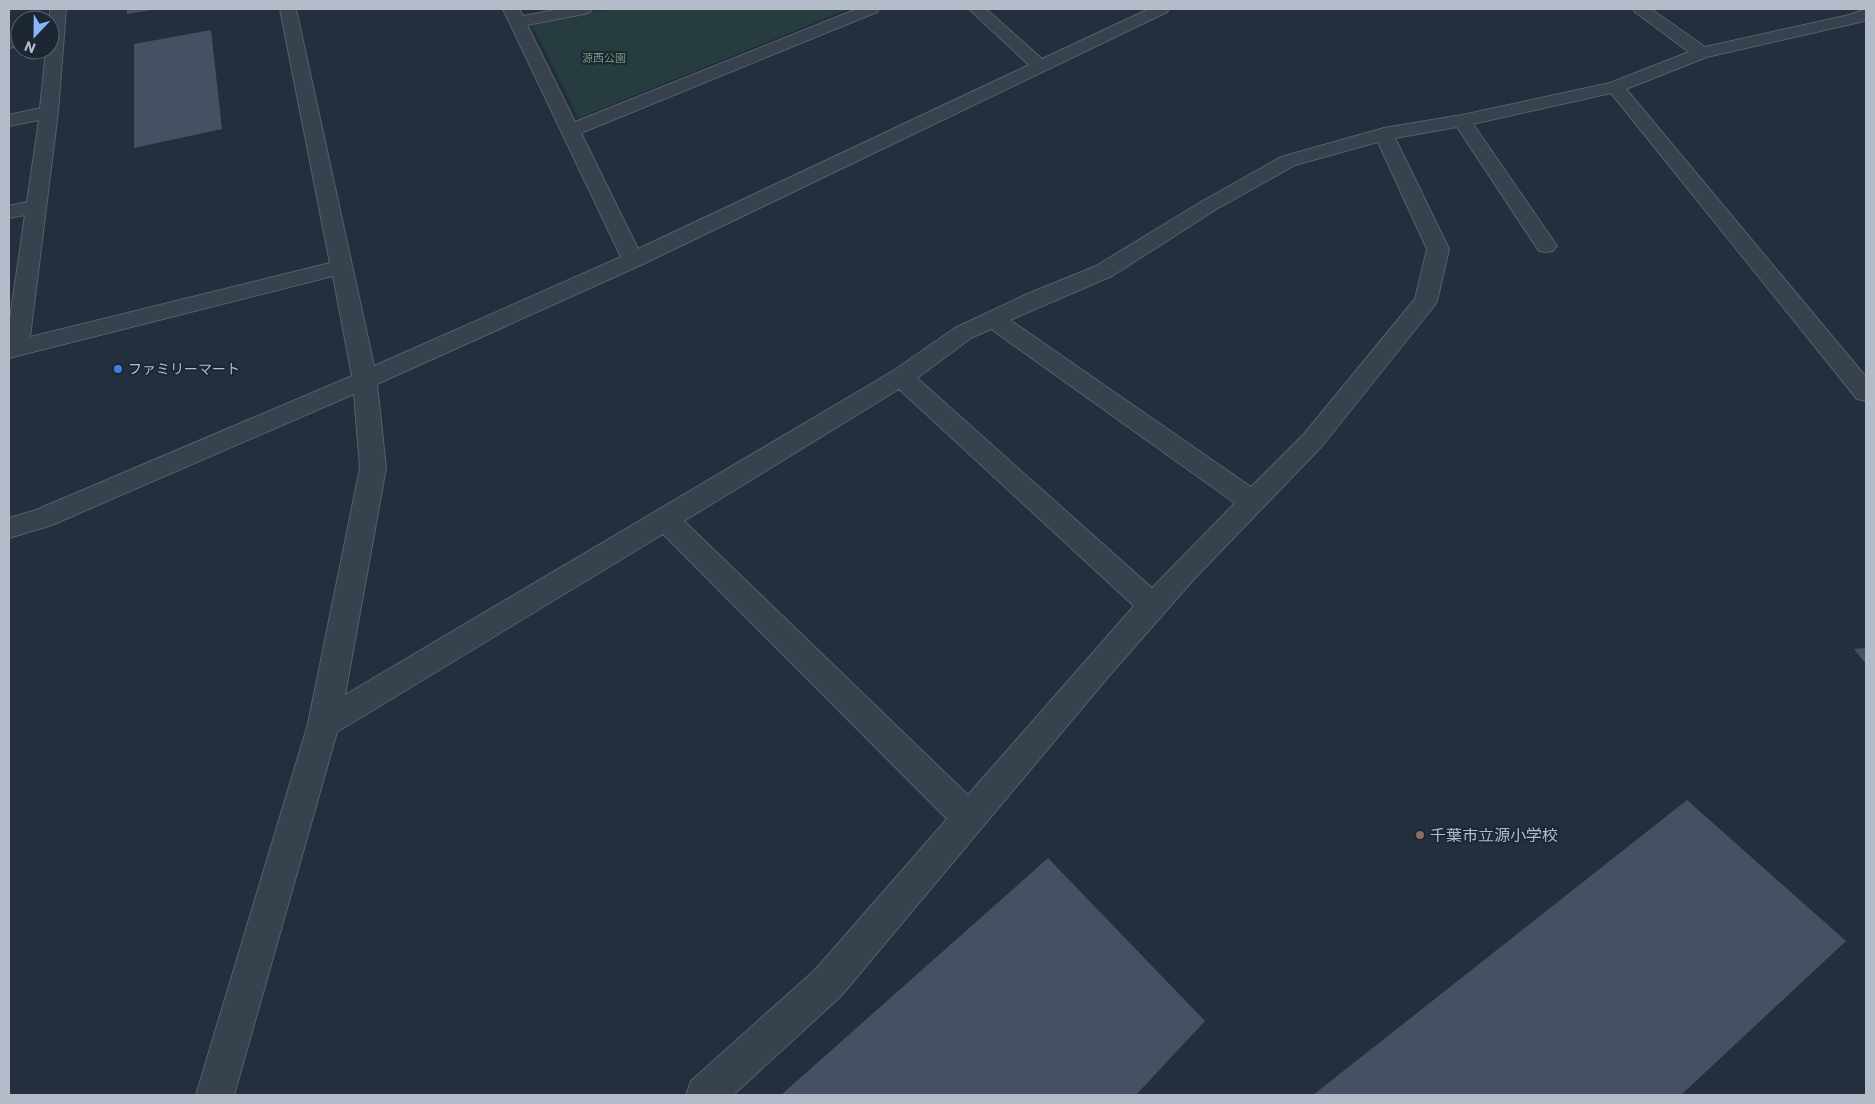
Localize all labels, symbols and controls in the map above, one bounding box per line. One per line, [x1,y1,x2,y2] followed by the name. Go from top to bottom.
[10,10,60,60] north arrow
[22,38,38,57] text: N
[582,51,626,64] park label: 源西公園
[128,360,240,377] place label: ファミリーマート
[112,363,124,375] marker: ファミリーマート
[1430,825,1558,844] place label: 千葉市立源小学校
[1414,829,1426,841] marker: 千葉市立源小学校

